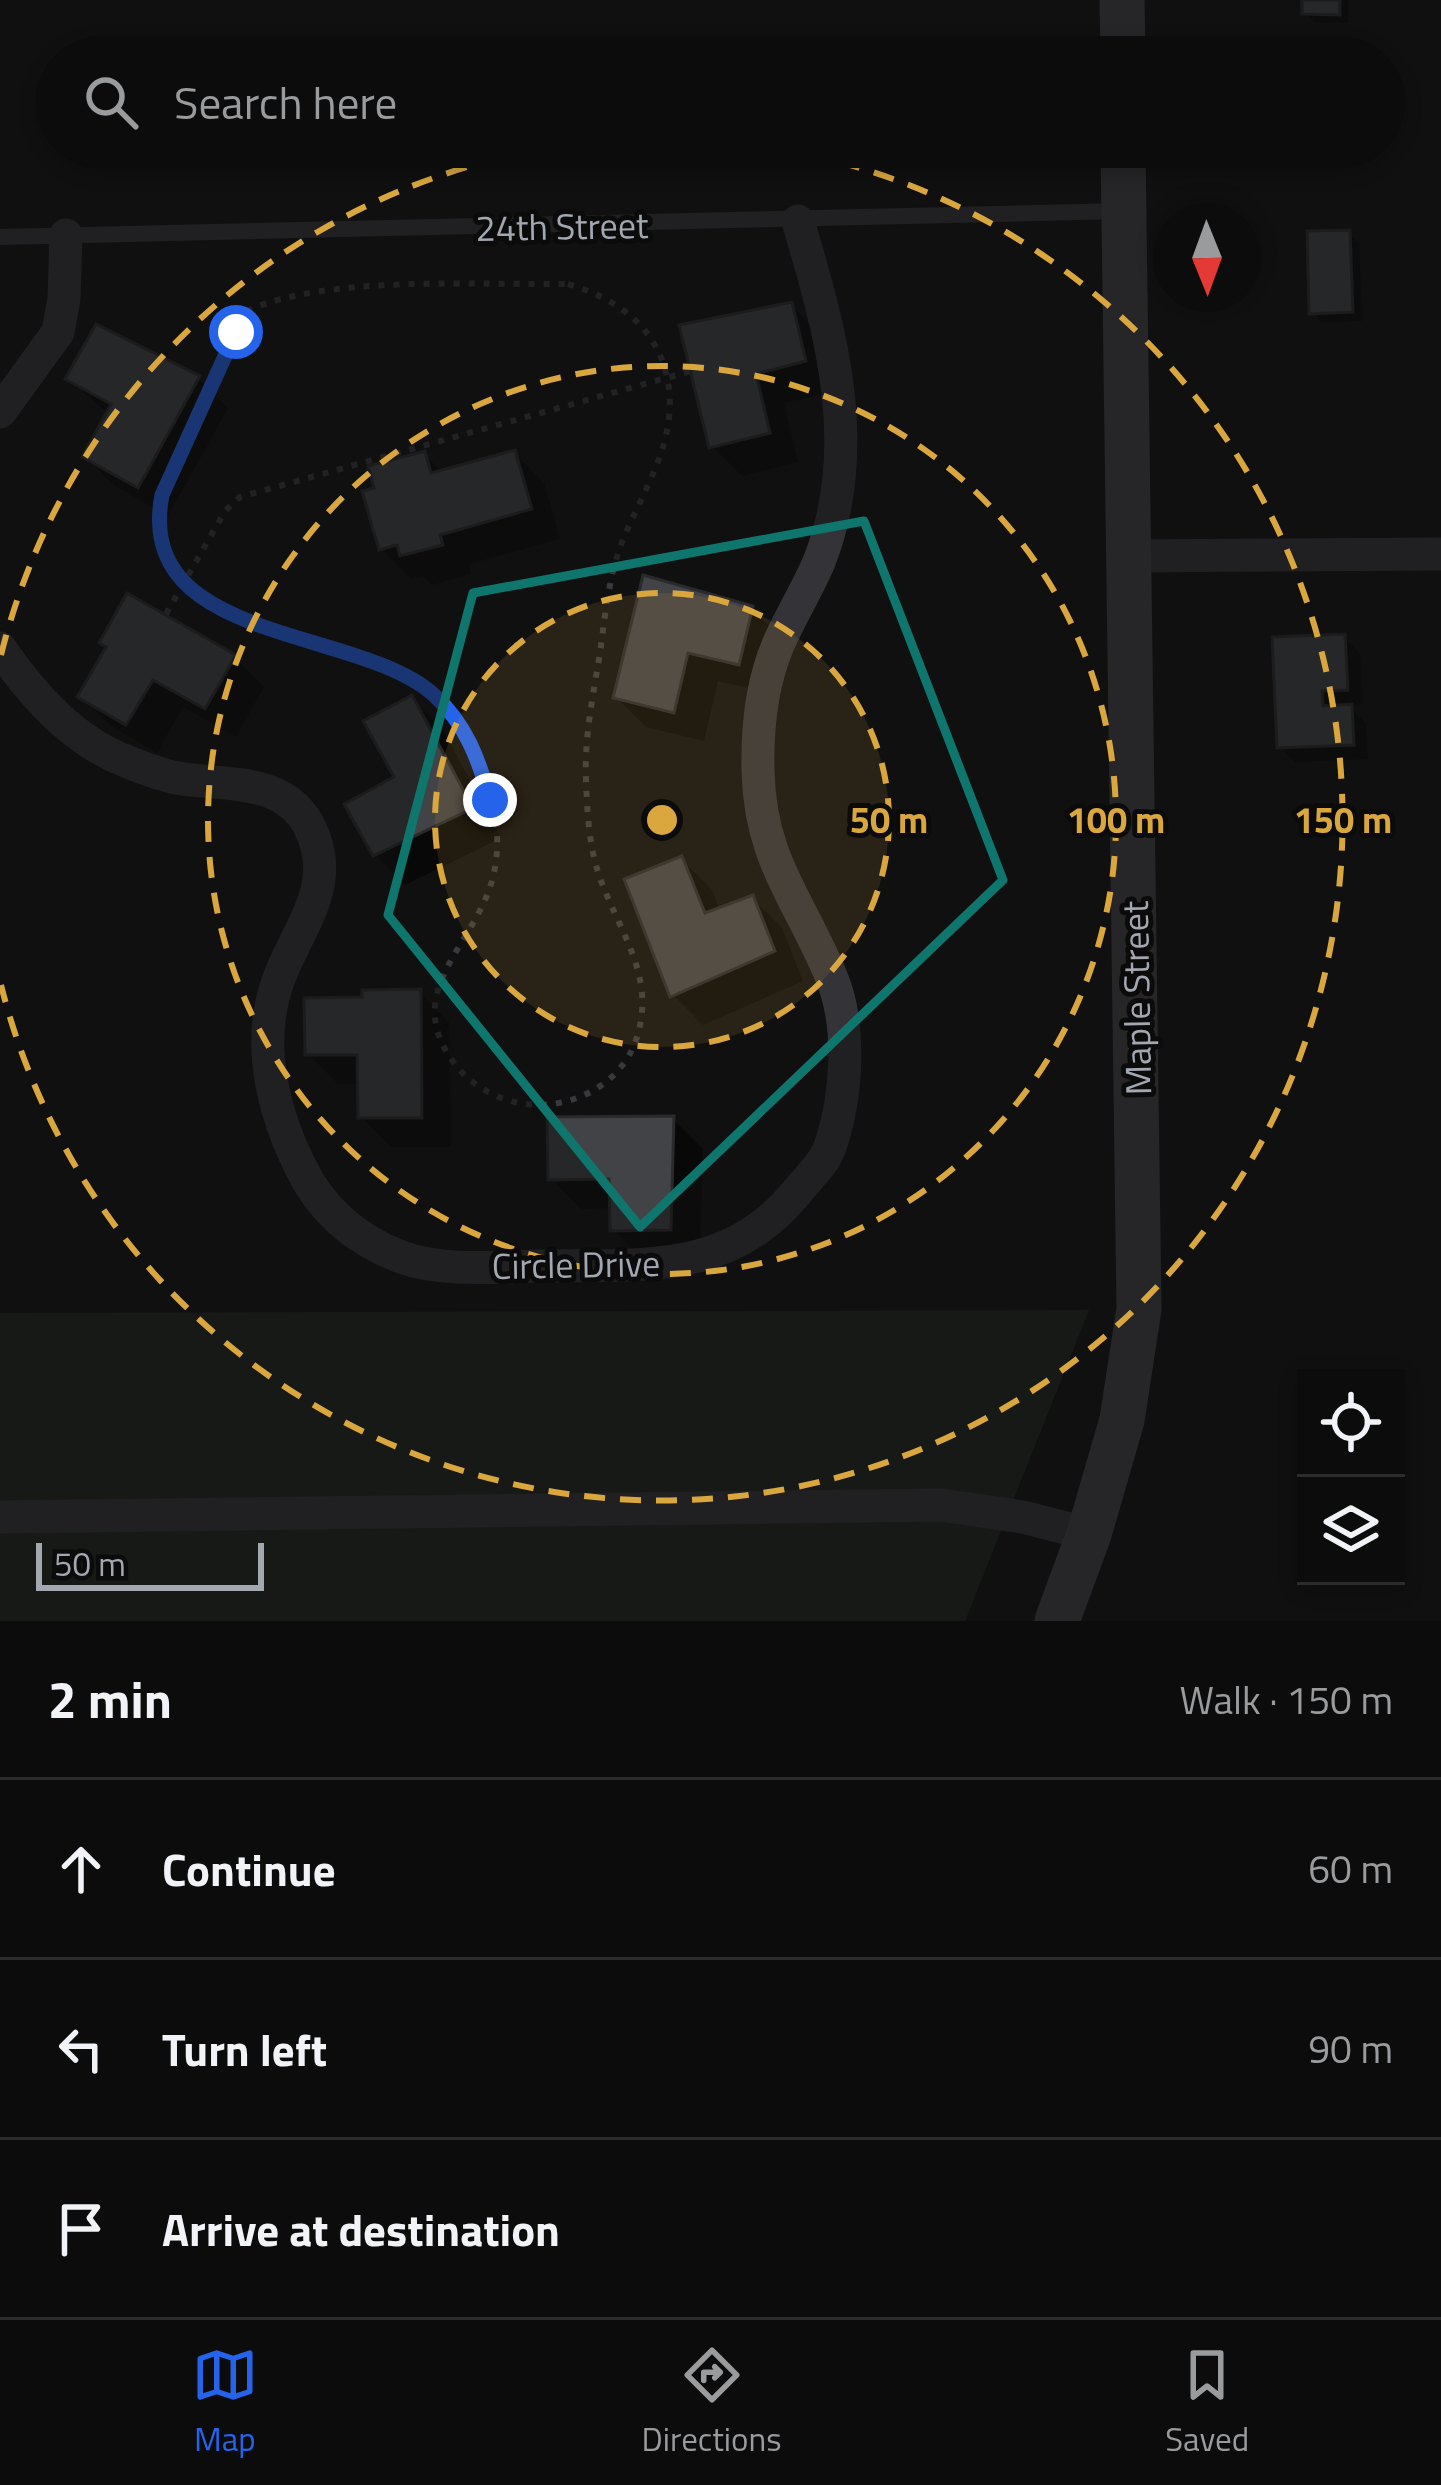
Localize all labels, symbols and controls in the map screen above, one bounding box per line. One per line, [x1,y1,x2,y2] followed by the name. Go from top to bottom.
[36,36,1405,168] search box
[174,68,397,136] text: Search here
[78,69,144,135] icon: search
[475,197,649,255] street label: 24th Street
[1153,204,1261,312] north arrow
[209,305,263,359] route start
[463,773,517,827] route end
[850,792,928,847] text: 50 m
[1067,792,1165,847] text: 100 m
[1294,792,1392,847] text: 150 m
[641,799,683,841] centre of rings
[1107,900,1165,1096] street label: Maple Street
[491,1235,661,1293] street label: Circle Drive
[1297,1369,1405,1585] map controls
[1297,1369,1405,1477] button: locate
[1297,1477,1405,1585] button: layers
[36,1537,264,1590] scale bar
[54,1539,126,1589] text: 50 m
[48,1660,172,1738] text: 2 min
[1179,1670,1393,1729] text: Walk · 150 m
[162,1835,336,1903] text: Continue
[48,1836,114,1902] icon: ahead
[1308,1839,1393,1898] text: 60 m
[162,2015,327,2083] text: Turn left
[48,2016,114,2082] icon: left
[1308,2019,1393,2078] text: 90 m
[162,2195,560,2263] text: Arrive at destination
[48,2196,114,2262] icon: arrive
[192,2342,258,2464] tab: Map
[642,2342,781,2464] tab: Directions
[1165,2342,1249,2464] tab: Saved

